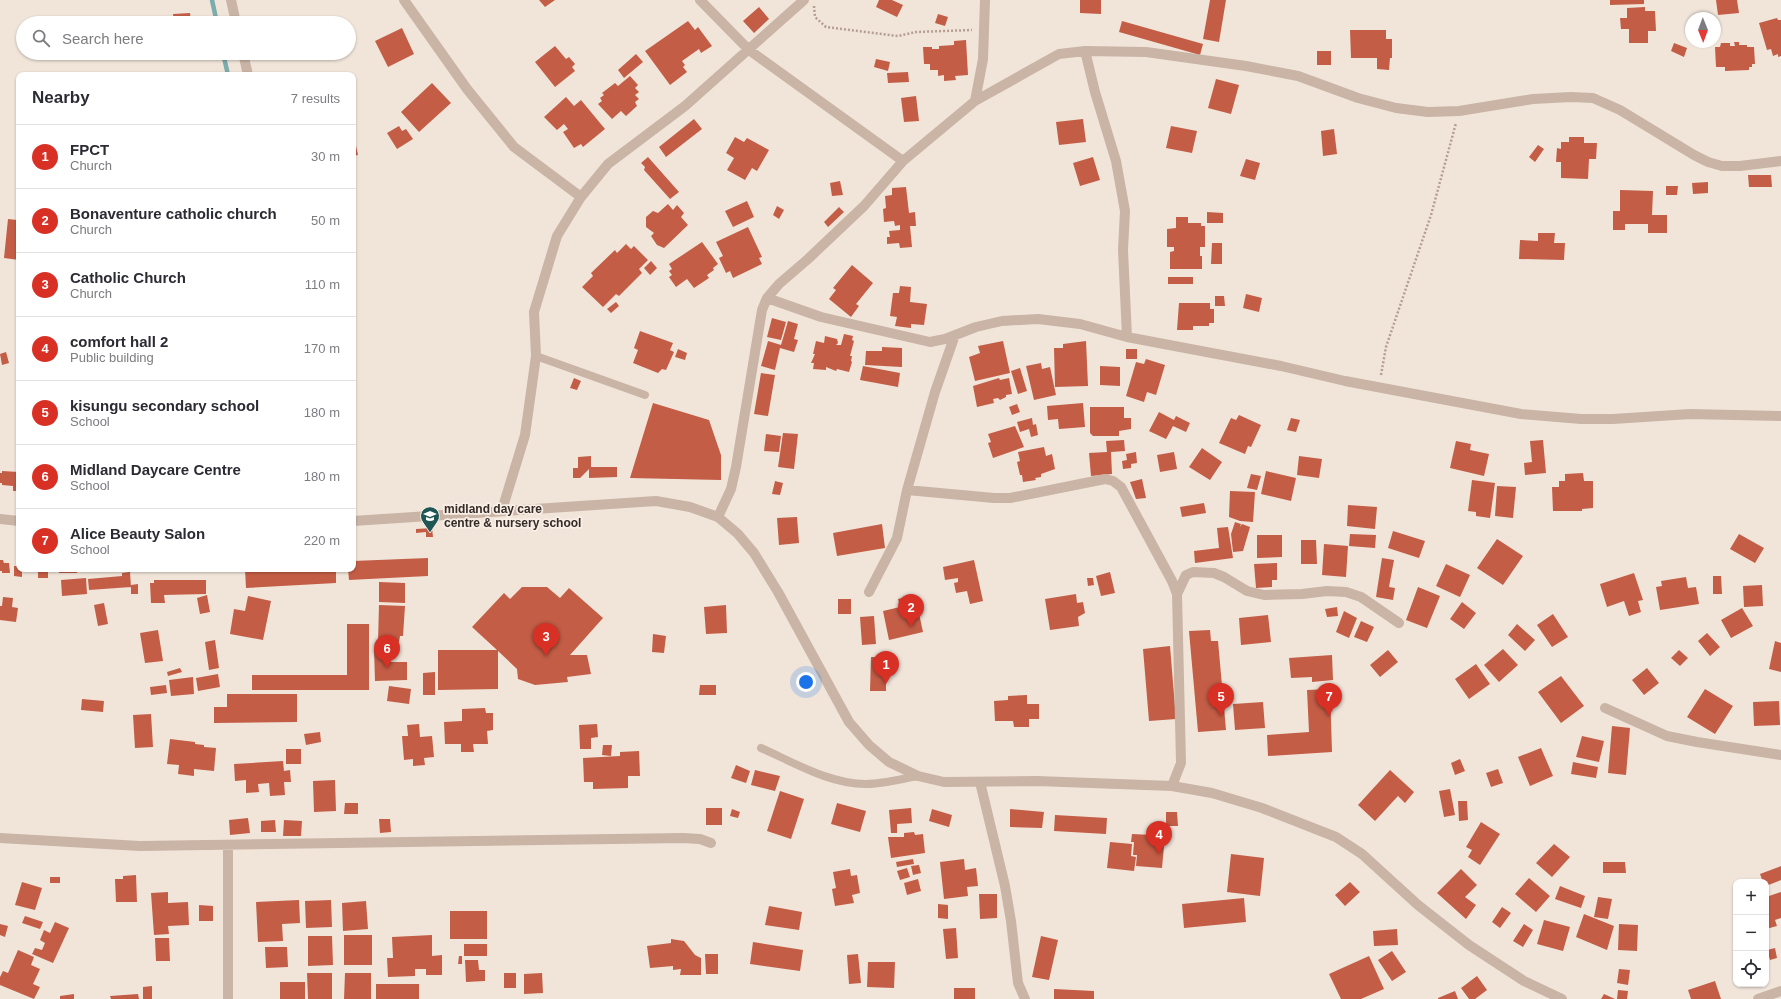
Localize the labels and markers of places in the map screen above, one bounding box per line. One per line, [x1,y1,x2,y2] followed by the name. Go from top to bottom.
[444,502,581,530] place label: midland day care centre & nursery school
[419,505,441,533] school or university icon: midland day care centre & nursery school
[898,594,924,627] pin: 2
[533,623,559,656] pin: 3
[374,635,400,668] pin: 6
[873,651,899,684] pin: 1
[1208,683,1234,716] pin: 5
[1316,683,1342,716] pin: 7
[1146,821,1172,854] pin: 4

